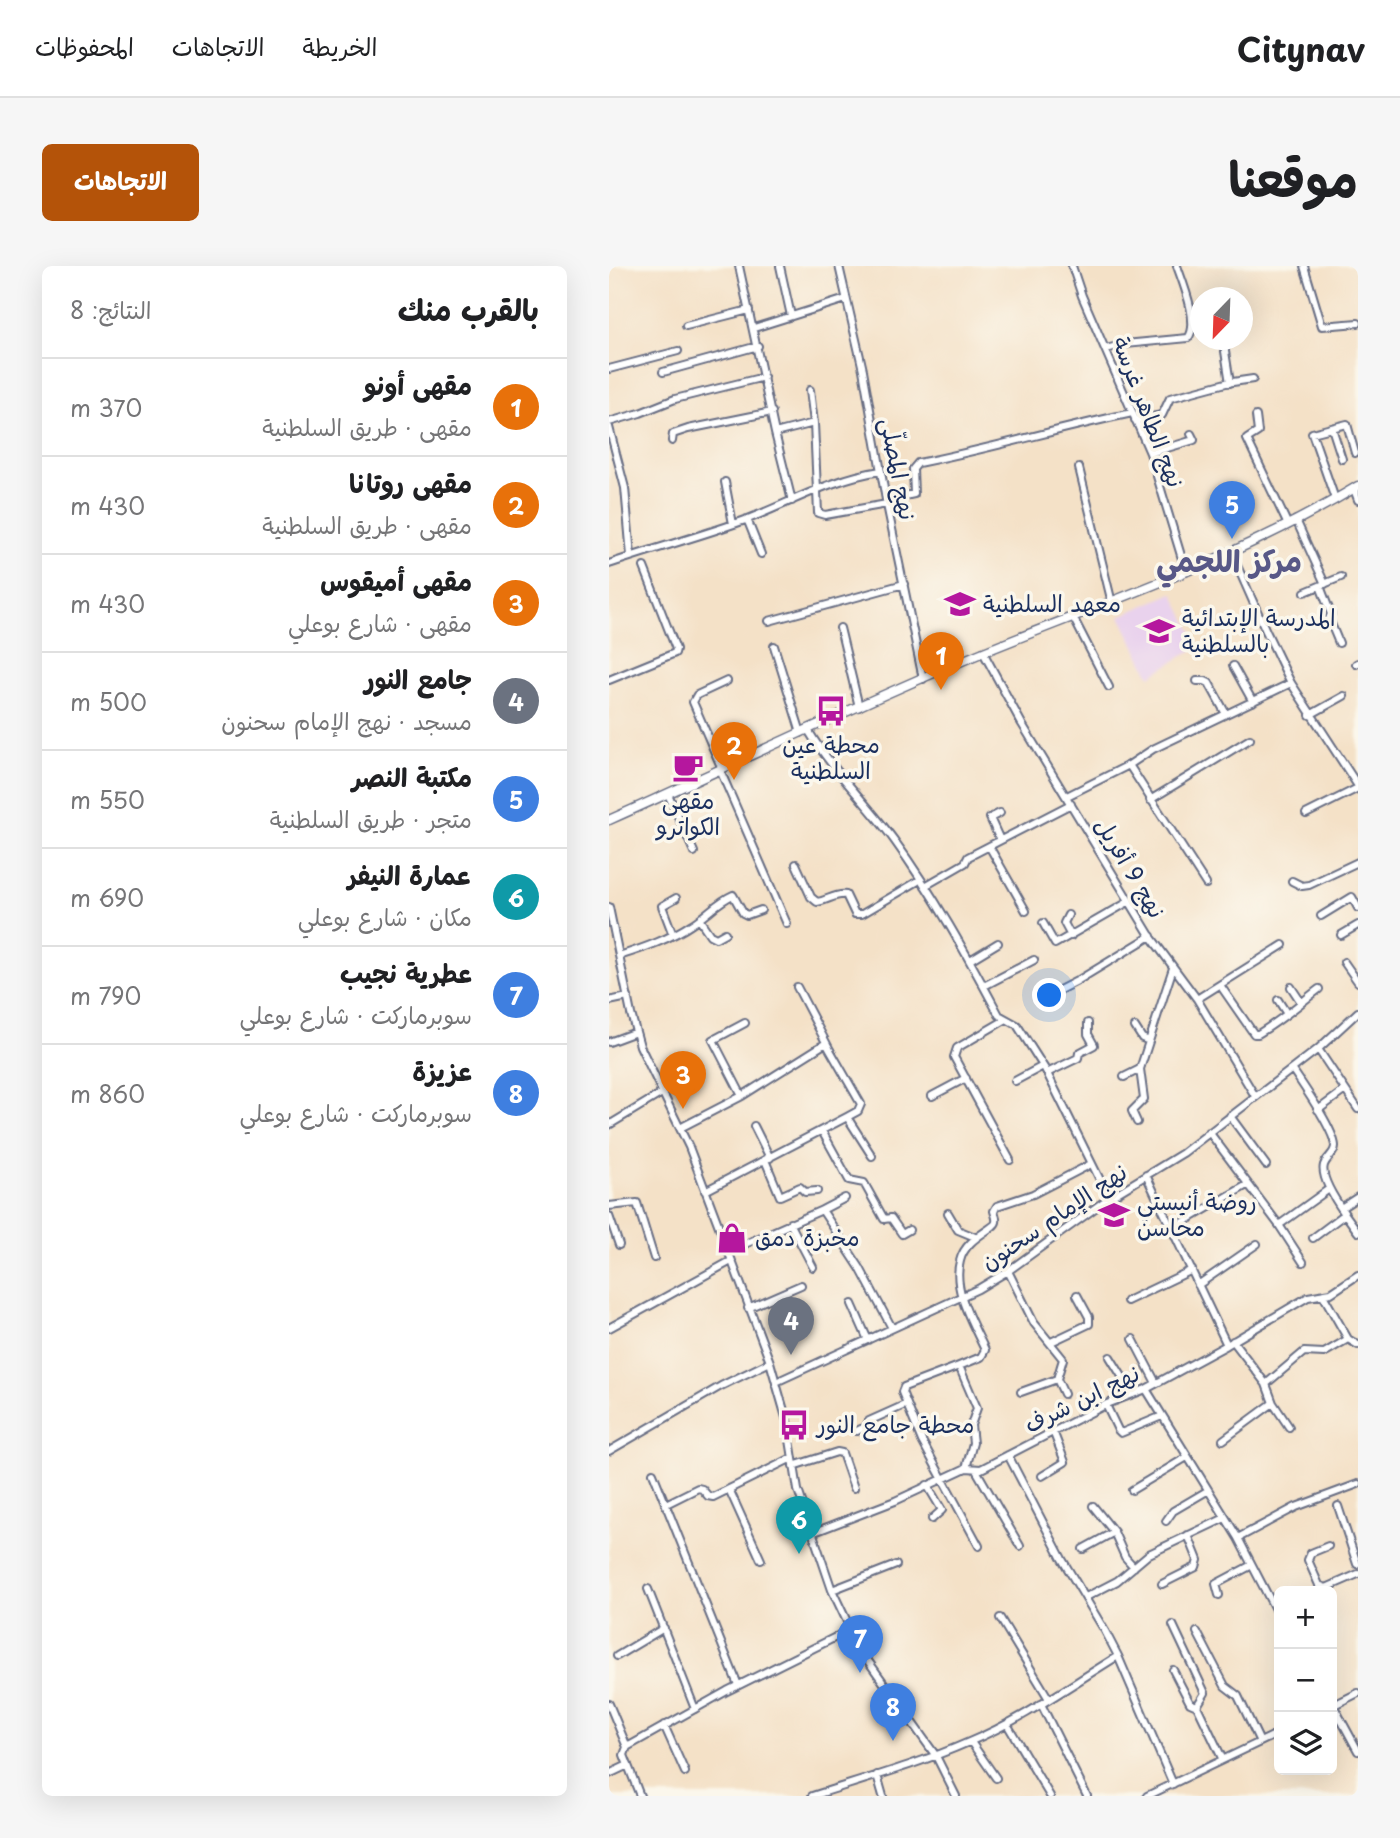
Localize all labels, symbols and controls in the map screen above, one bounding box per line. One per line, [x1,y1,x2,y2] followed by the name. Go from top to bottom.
[1237,23,1365,73] text: Citynav
[35,28,134,64] text: المحفوظات
[172,28,265,64] text: الاتجاهات
[303,28,377,64] text: الخريطة
[1228,140,1358,214] text: موقعنا
[42,144,199,221] button: الاتجاهات
[398,286,539,331] text: بالقرب منك
[1190,287,1253,350] north arrow
[70,292,151,327] text: النتائج: 8
[1104,331,1194,492] street label: نهج الطاهر غرسة
[364,365,472,404] text: مقهى أونو
[70,390,142,425] text: 370 m
[511,390,522,425] text: 1
[262,409,472,444] text: مقهى · طريق السلطنية
[872,415,927,523] street label: نهج المصلّى
[349,463,472,502] text: مقهى روتانا
[1209,481,1255,539] pin: 5
[70,488,145,523] text: 430 m
[508,488,524,523] text: 2
[262,507,472,542] text: مقهى · طريق السلطنية
[1156,537,1302,588] district label: مركز اللجمي
[320,561,472,600] text: مقهى أميقوس
[983,585,1121,620] place label: معهد السلطنية
[70,586,145,621] text: 430 m
[508,586,524,621] text: 3
[943,587,977,621] school or university icon: معهد السلطنية
[1182,599,1336,660] place label: المدرسة الإبتدائية بالسلطنية
[288,605,472,640] text: مقهى · شارع بوعلي
[1142,614,1176,648] school or university icon: المدرسة الإبتدائية بالسلطنية
[918,632,964,690] pin: 1
[365,659,472,698] text: جامع النور
[70,684,147,719] text: 500 m
[508,684,524,719] text: 4
[814,694,848,728] bus stop icon: محطة عين السلطنية
[221,703,472,738] text: مسجد · نهج الإمام سحنون
[711,722,757,780] pin: 2
[782,726,880,787] place label: محطة عين السلطنية
[671,750,705,784] cafe icon: مقهى الكواترو
[352,757,472,796] text: مكتبة النصر
[70,782,145,817] text: 550 m
[509,782,523,817] text: 5
[655,782,720,843] place label: مقهى الكواترو
[270,801,472,836] text: متجر · طريق السلطنية
[1087,810,1175,924] street label: نهج 9 أفريل
[348,855,472,894] text: عمارة النيفر
[70,880,144,915] text: 690 m
[508,880,524,915] text: 6
[298,899,472,934] text: مكان · شارع بوعلي
[340,953,472,992] text: عطرية نجيب
[70,978,141,1013] text: 790 m
[509,978,523,1013] text: 7
[1032,978,1066,1012] your location
[239,997,472,1032] text: سوبرماركت · شارع بوعلي
[412,1051,472,1090] text: عزيزة
[660,1051,706,1109] pin: 3
[70,1076,145,1111] text: 860 m
[509,1076,523,1111] text: 8
[239,1095,472,1130] text: سوبرماركت · شارع بوعلي
[973,1154,1135,1279] street label: نهج الإمام سحنون
[1137,1183,1257,1244] place label: روضة أنيستي محاسن
[1097,1198,1131,1232] school or university icon: روضة أنيستي محاسن
[755,1219,860,1254] place label: مخبزة دمق
[715,1221,749,1255] shop icon: مخبزة دمق
[768,1297,814,1355] pin: 4
[1018,1355,1145,1441] street label: نهج ابن شرف
[815,1406,974,1442] place label: محطة جامع النور
[777,1408,811,1442] bus stop icon: محطة جامع النور
[776,1496,822,1554] pin: 6
[1274,1586,1337,1775] map controls
[1274,1586,1337,1649] button: +
[837,1615,883,1673] pin: 7
[1274,1649,1337,1712] button: −
[870,1683,916,1741] pin: 8
[1274,1712,1337,1775] button: layers

